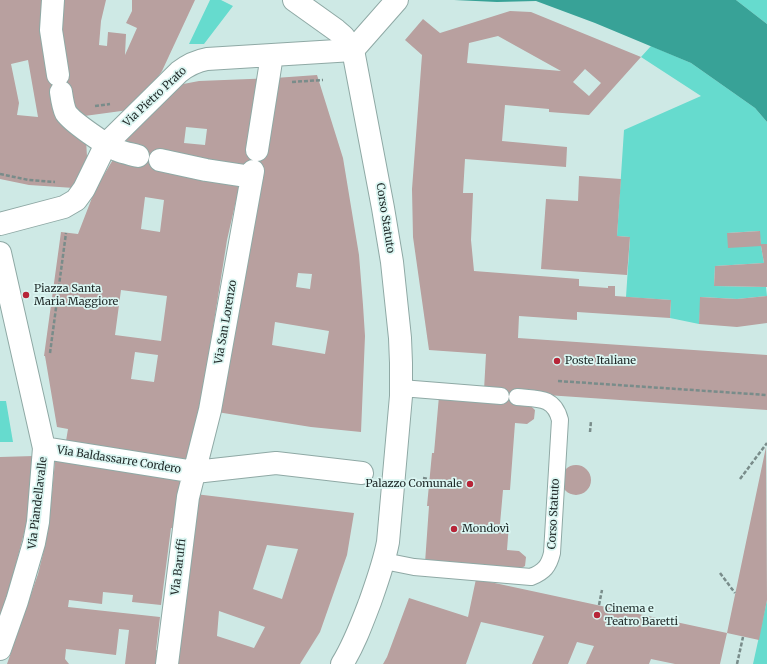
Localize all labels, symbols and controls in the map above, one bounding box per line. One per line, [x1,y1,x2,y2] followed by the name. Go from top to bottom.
[121,64,189,130] street label: Via Pietro Prato
[373,182,397,254] street label: Corso Statuto
[212,279,240,365] street label: Via San Lorenzo
[34,282,118,308] place label: Piazza Santa Maria Maggiore
[21,290,31,300] marker: Piazza Santa Maria Maggiore
[565,354,636,368] place label: Poste Italiane
[552,356,562,366] marker: Poste Italiane
[56,444,182,476] street label: Via Baldassarre Cordero
[26,456,50,550] street label: Via Piandellavalle
[365,477,462,491] place label: Palazzo Comunale
[546,478,562,550] street label: Corso Statuto
[465,479,475,489] marker: Palazzo Comunale
[462,522,509,536] place label: Mondovì
[449,524,459,534] marker: Mondovì
[169,538,189,596] street label: Via Baruffi
[605,602,678,628] place label: Cinema e Teatro Baretti
[592,610,602,620] marker: Cinema e Teatro Baretti

